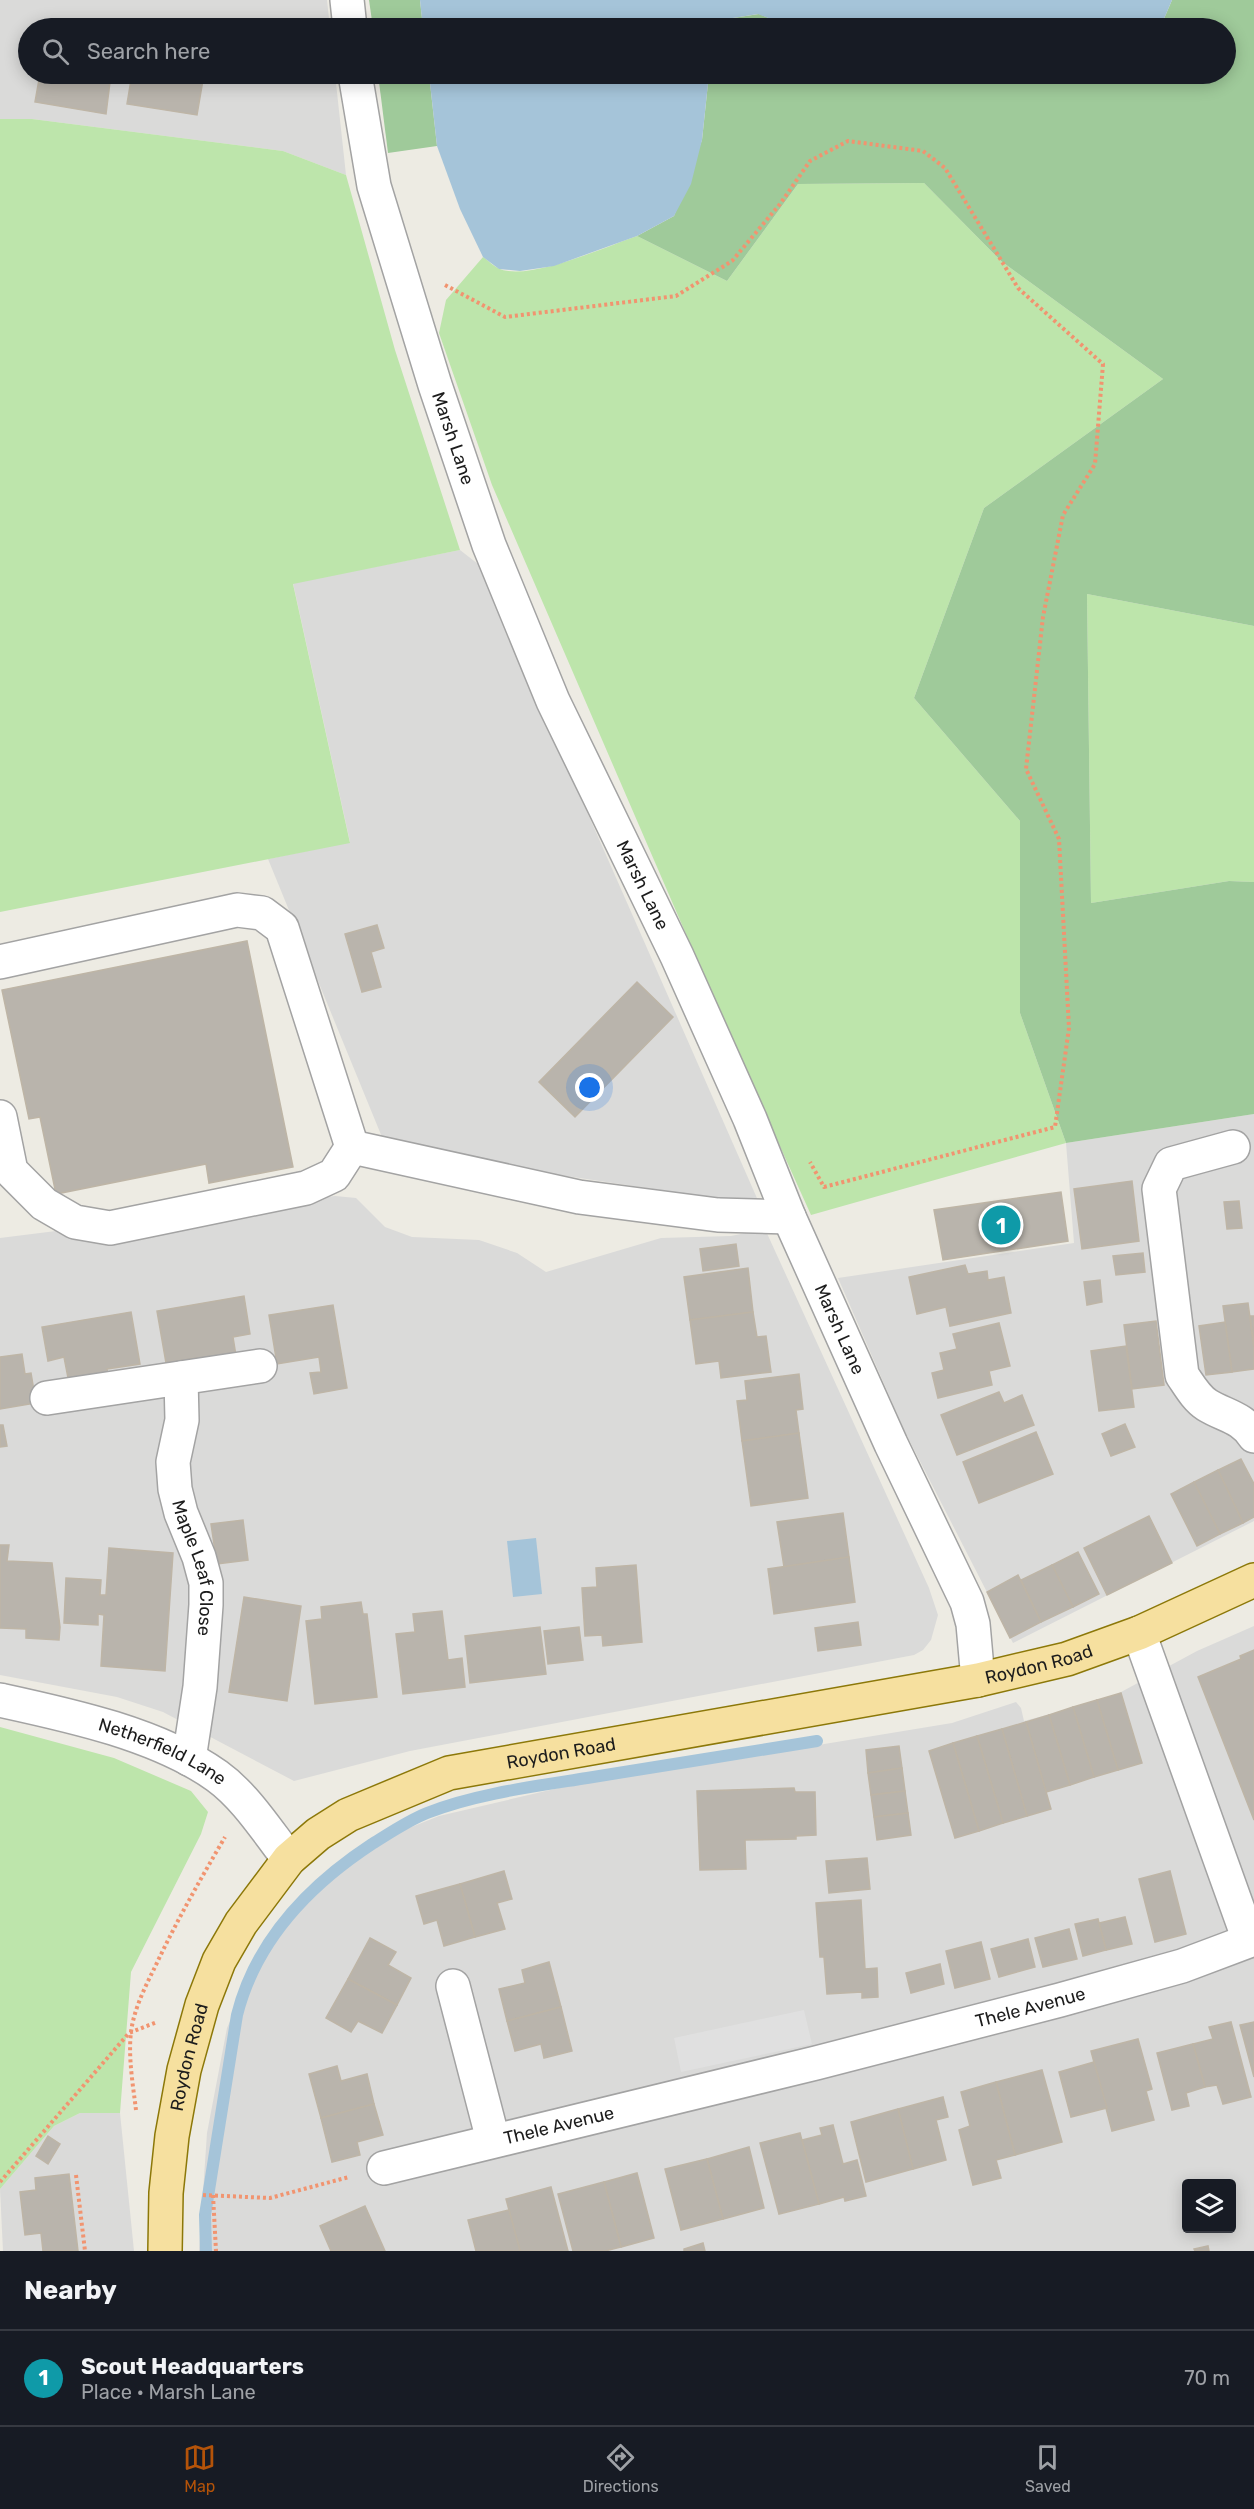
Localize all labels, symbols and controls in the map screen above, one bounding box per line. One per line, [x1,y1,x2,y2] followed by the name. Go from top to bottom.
[18,18,1236,84] search box
[39,35,72,68] icon: search
[87,38,210,65] text: Search here
[427,389,479,488] street label: Marsh Lane
[612,837,674,933] street label: Marsh Lane
[575,1073,604,1102] your location
[982,1202,1020,1248] pin: 1
[810,1281,869,1378] street label: Marsh Lane
[167,1498,217,1637] street label: Maple Leaf Close
[983,1640,1096,1689] street label: Roydon Road
[96,1713,231,1790] street label: Netherfield Lane
[505,1733,617,1774] street label: Roydon Road
[973,1982,1088,2032] street label: Thele Avenue
[166,2001,213,2113] street label: Roydon Road
[502,2101,616,2149] street label: Thele Avenue
[1182,2179,1236,2233] map controls
[1182,2179,1236,2233] button: layers
[24,2275,117,2306] text: Nearby
[81,2353,304,2380] text: Scout Headquarters
[39,2366,48,2390] text: 1
[1184,2366,1230,2390] text: 70 m
[81,2380,256,2404] text: Place · Marsh Lane
[183,2441,216,2496] tab: Map
[583,2441,659,2496] tab: Directions
[1025,2441,1071,2496] tab: Saved

